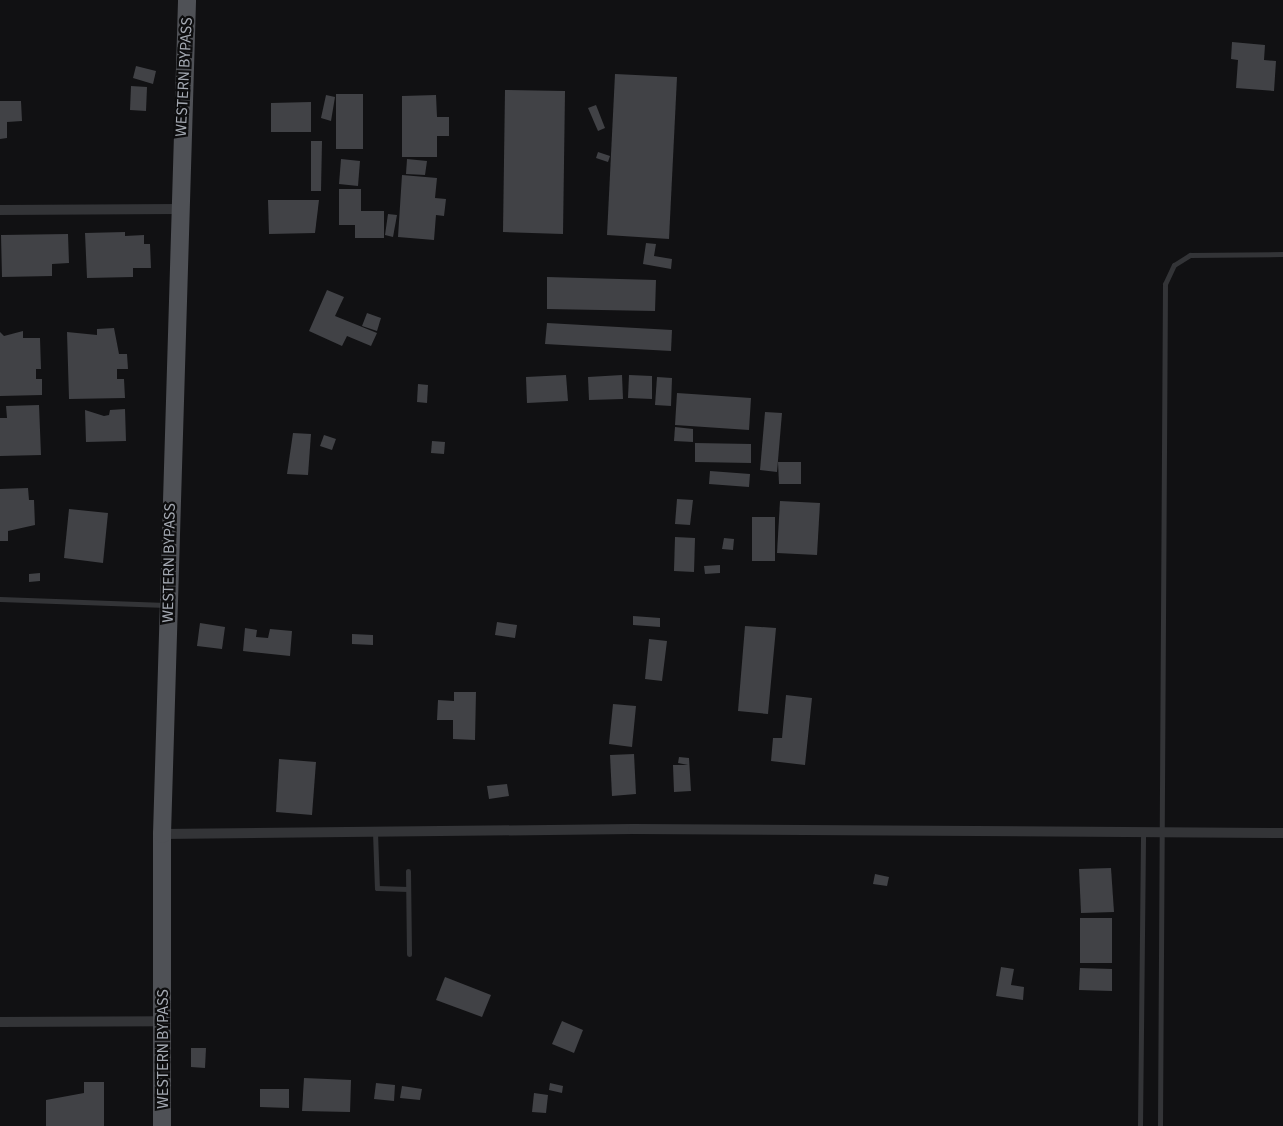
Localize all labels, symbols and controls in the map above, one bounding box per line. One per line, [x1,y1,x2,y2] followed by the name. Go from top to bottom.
[171,17,197,137] street label: WESTERN BYPASS
[158,503,180,623] street label: WESTERN BYPASS
[153,989,173,1109] street label: WESTERN BYPASS

